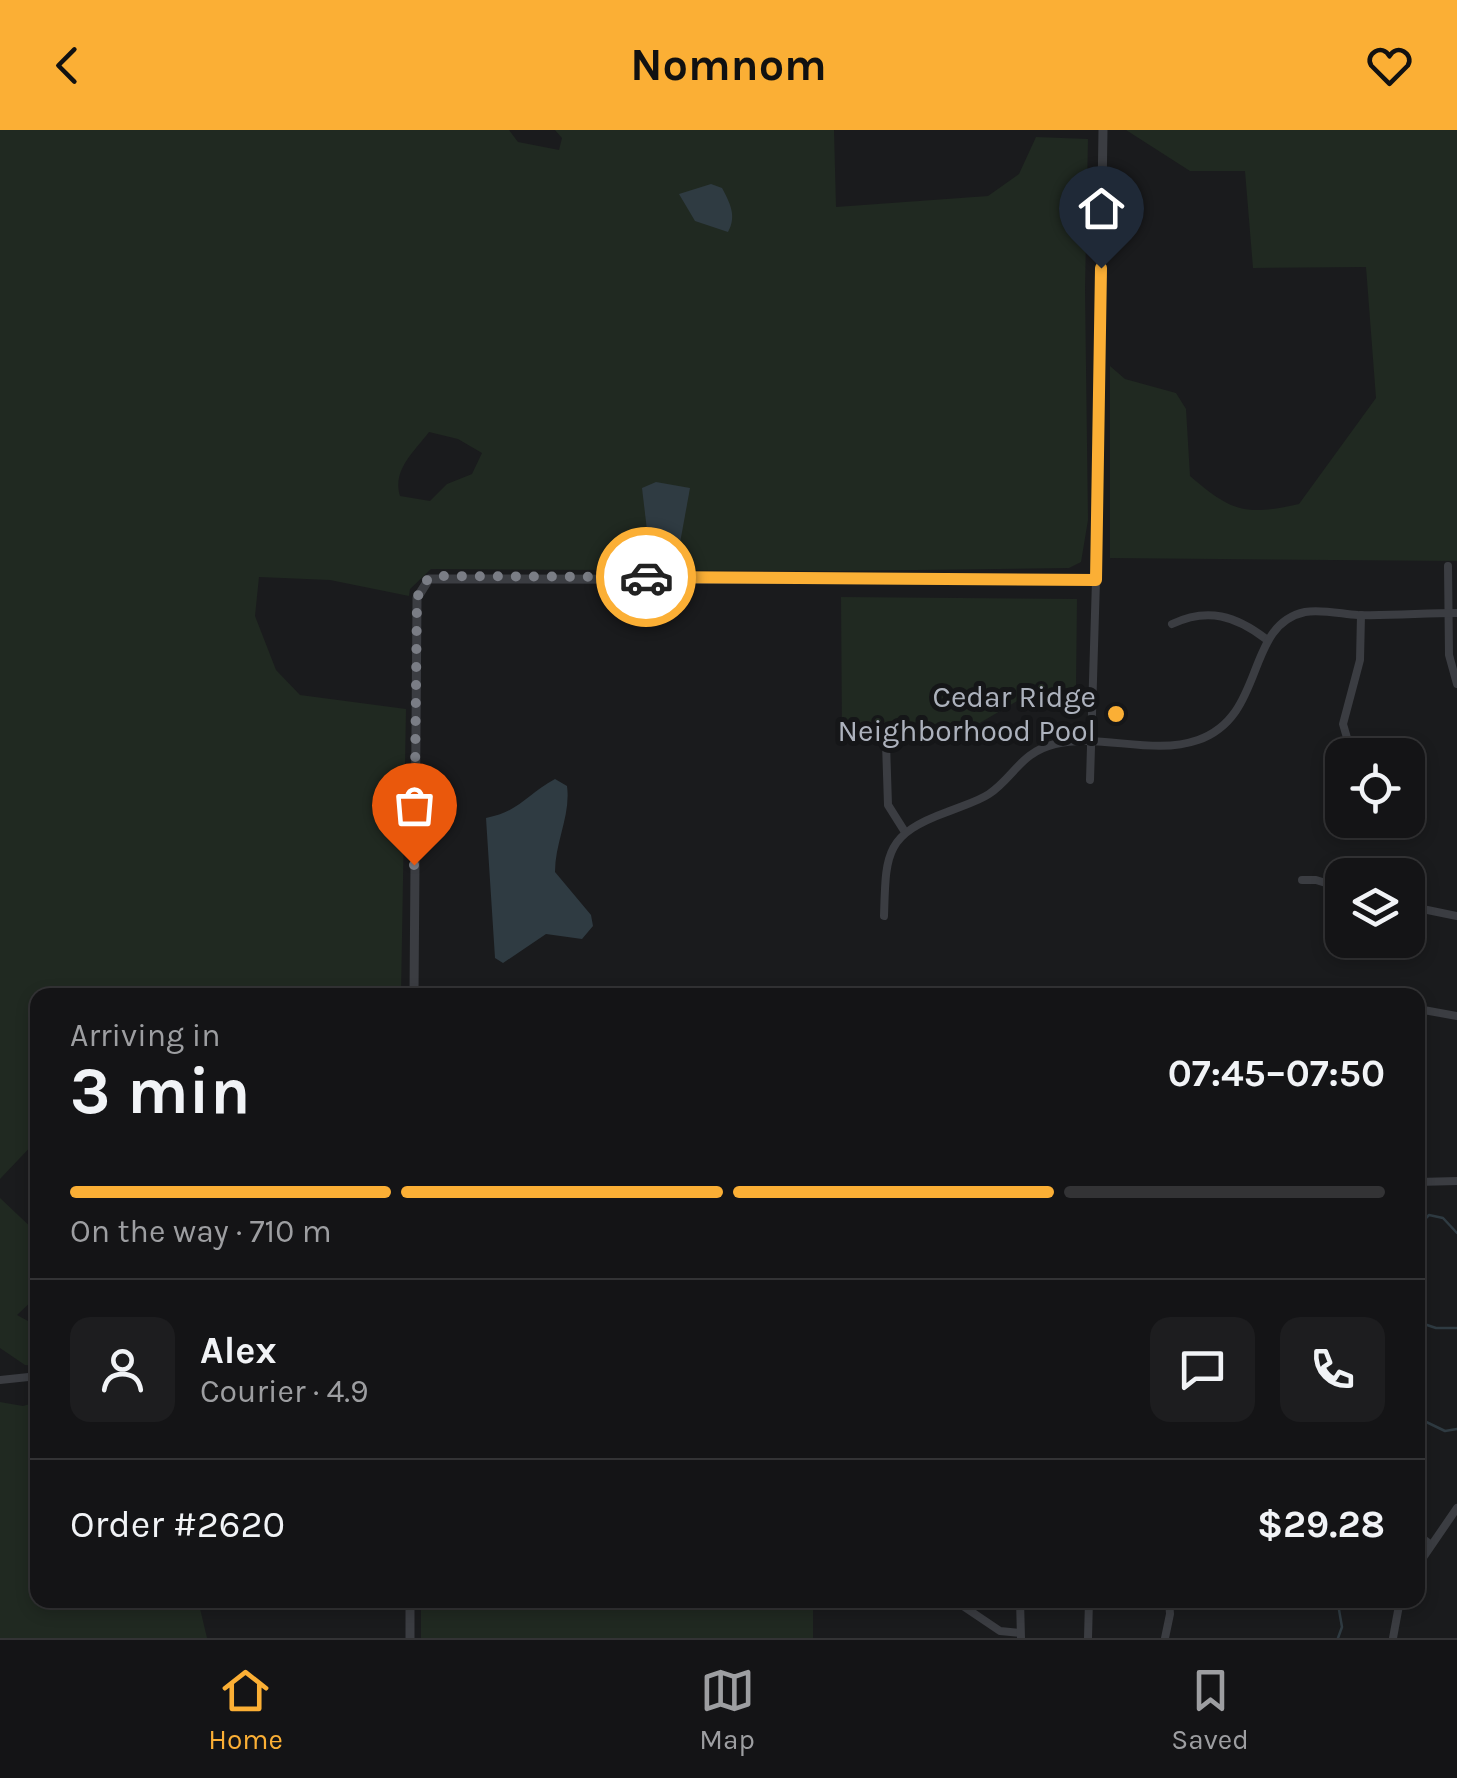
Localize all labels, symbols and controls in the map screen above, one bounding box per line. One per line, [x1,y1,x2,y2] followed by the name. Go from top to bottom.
[40,38,95,93] icon: back
[1362,38,1417,93] icon: heart
[630,39,827,91] text: Nomnom
[1059,166,1144,269] pin
[1074,181,1129,236] icon: home
[596,527,696,627] courier
[619,550,674,605] icon: car
[837,679,1096,749] place label: Cedar Ridge Neighborhood Pool
[1105,703,1127,725] marker: Cedar Ridge Neighborhood Pool
[1325,738,1425,958] map controls
[1325,738,1425,838] button: locate
[372,763,457,866] pin
[387,778,442,833] icon: bag
[1325,858,1425,958] button: layers
[70,1017,221,1054] text: Arriving in
[1168,1051,1385,1096] text: 07:45–07:50
[70,1053,250,1129] text: 3 min
[70,1213,332,1250] text: On the way · 710 m
[70,1317,175,1422] button: person
[1150,1317,1255,1422] button: chat
[1280,1317,1385,1422] button: phone
[200,1328,277,1373] text: Alex
[200,1373,369,1410] text: Courier · 4.9
[70,1502,285,1547] text: Order #2620
[1257,1502,1385,1547] text: $29.28
[208,1663,283,1756] tab: Home
[699,1663,755,1756] tab: Map
[1171,1663,1249,1756] tab: Saved

